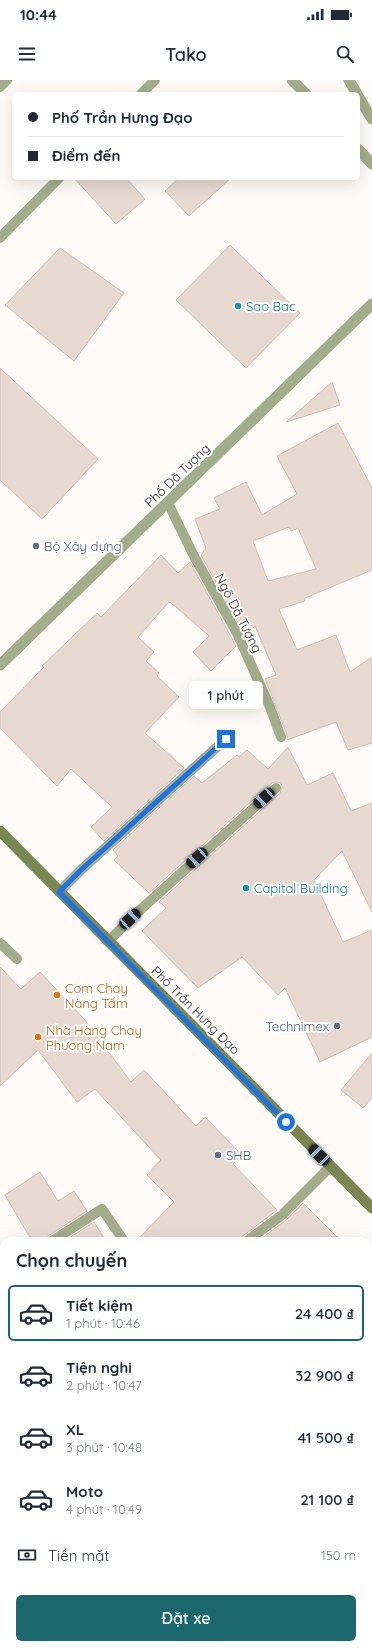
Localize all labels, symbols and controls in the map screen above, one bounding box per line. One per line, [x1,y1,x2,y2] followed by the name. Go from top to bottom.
[20,5,57,24] text: 10:44
[16,43,38,65] icon: menu
[165,43,207,66] text: Tako
[334,43,356,65] icon: search
[52,108,193,127] text: Phố Trần Hưng Đạo
[52,146,120,165] text: Điểm đến
[246,298,296,314] place label: Sao Bac
[233,301,243,311] marker: Sao Bac
[141,440,213,510] street label: Phố Dã Tượng
[44,538,122,554] place label: Bộ Xây dựng
[31,541,41,551] marker: Bộ Xây dựng
[212,571,266,655] street label: Ngõ Dã Tượng
[189,681,263,709] callout: 1 phút
[208,687,244,703] text: 1 phút
[217,730,235,748] route end
[251,786,277,810] car
[184,846,210,870] car
[254,880,348,896] place label: Capital Building
[241,883,251,893] marker: Capital Building
[117,907,143,931] car
[148,962,244,1058] street label: Phố Trần Hưng Đạo
[65,980,128,1011] place label: Cơm Chay Nàng Tấm
[52,990,62,1000] marker: Cơm Chay Nàng Tấm
[266,1018,329,1034] place label: Technimex
[332,1021,342,1031] marker: Technimex
[46,1022,142,1053] place label: Nhà Hàng Chay Phương Nam
[33,1032,43,1042] marker: Nhà Hàng Chay Phương Nam
[277,1113,295,1131] route start
[306,1142,332,1168] car
[226,1147,251,1163] place label: SHB
[213,1150,223,1160] marker: SHB
[16,1249,127,1272] text: Chọn chuyến
[18,1295,54,1331] icon: car
[66,1296,133,1315] text: Tiết kiệm
[295,1304,354,1323] text: 24 400 ₫
[66,1315,140,1331] text: 1 phút · 10:46
[18,1357,54,1393] icon: car
[66,1358,132,1377] text: Tiện nghi
[295,1366,354,1385] text: 32 900 ₫
[66,1377,142,1393] text: 2 phút · 10:47
[18,1419,54,1455] icon: car
[66,1420,84,1439] text: XL
[298,1428,354,1447] text: 41 500 ₫
[66,1439,142,1455] text: 3 phút · 10:48
[18,1481,54,1517] icon: car
[66,1482,103,1501] text: Moto
[300,1490,354,1509] text: 21 100 ₫
[66,1501,142,1517] text: 4 phút · 10:49
[16,1544,38,1566] icon: cash
[48,1546,109,1565] text: Tiền mặt
[321,1547,356,1563] text: 150 m
[16,1595,356,1641] button: Đặt xe

